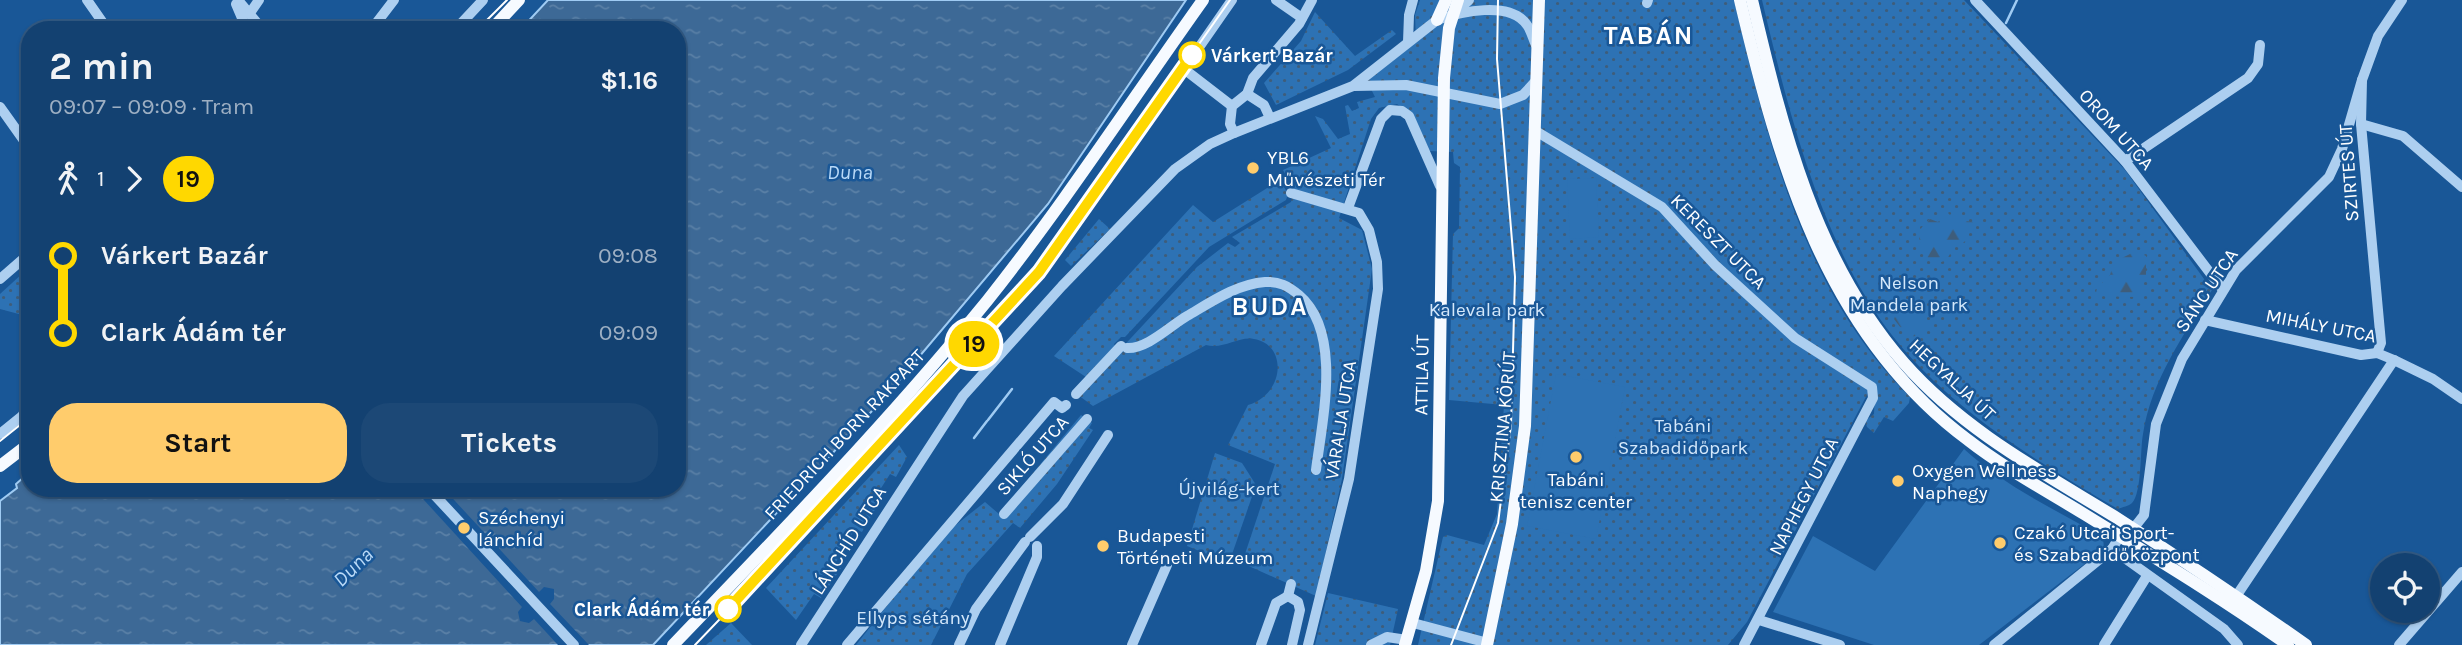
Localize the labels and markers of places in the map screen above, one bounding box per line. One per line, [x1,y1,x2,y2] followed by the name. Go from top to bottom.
[1179,42,1205,68] marker: Várkert Bazár
[1211,45,1333,67] place label: Várkert Bazár
[1267,147,1385,191] place label: YBL6 Művészeti Tér
[1245,160,1261,176] marker: YBL6 Művészeti Tér
[1568,449,1584,465] marker: Tabáni tenisz center
[1912,460,2057,504] place label: Oxygen Wellness Naphegy
[1520,469,1632,513] place label: Tabáni tenisz center
[1890,473,1906,489] marker: Oxygen Wellness Naphegy
[478,507,565,551] place label: Széchenyi lánchíd
[456,520,472,536] marker: Széchenyi lánchíd
[2014,522,2200,566] place label: Czakó Utcai Sport- és Szabadidőközpont
[1117,525,1273,569] place label: Budapesti Történeti Múzeum
[1992,535,2008,551] marker: Czakó Utcai Sport- és Szabadidőközpont
[1095,538,1111,554] marker: Budapesti Történeti Múzeum
[574,596,710,621] place label: Clark Ádám tér
[715,596,741,622] marker: Clark Ádám tér

